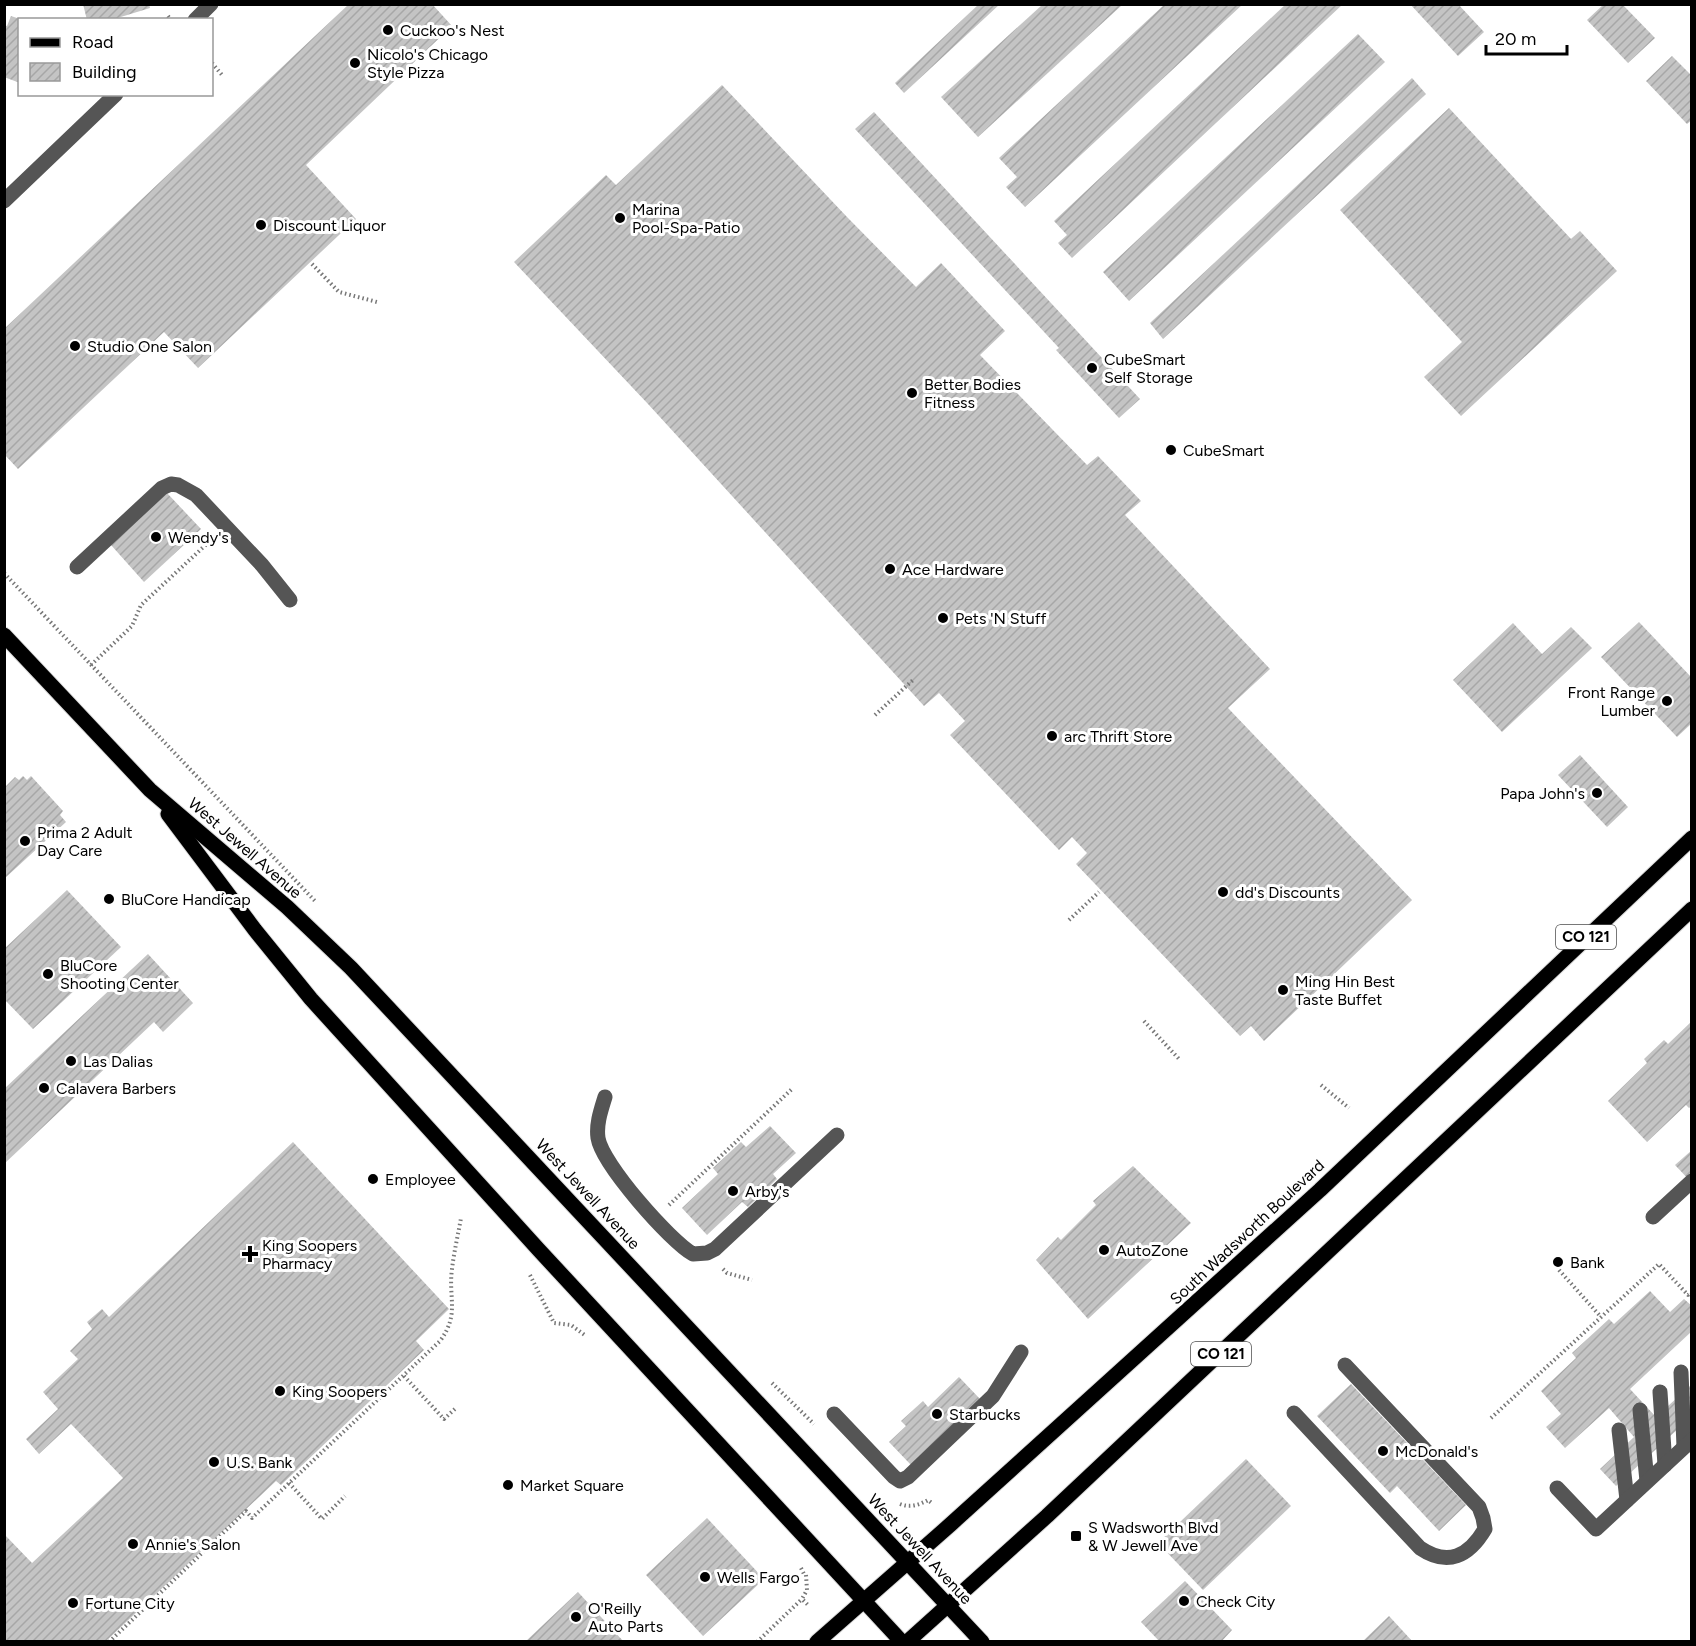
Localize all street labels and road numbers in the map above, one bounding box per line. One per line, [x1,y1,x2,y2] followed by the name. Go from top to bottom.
[184,794,306,903] street label: West Jewell Avenue
[1556,925,1616,949] road number: CO 121
[532,1135,644,1253] street label: West Jewell Avenue
[1166,1156,1328,1308] street label: South Wadsworth Boulevard
[1191,1342,1251,1366] road number: CO 121
[864,1490,976,1608] street label: West Jewell Avenue

